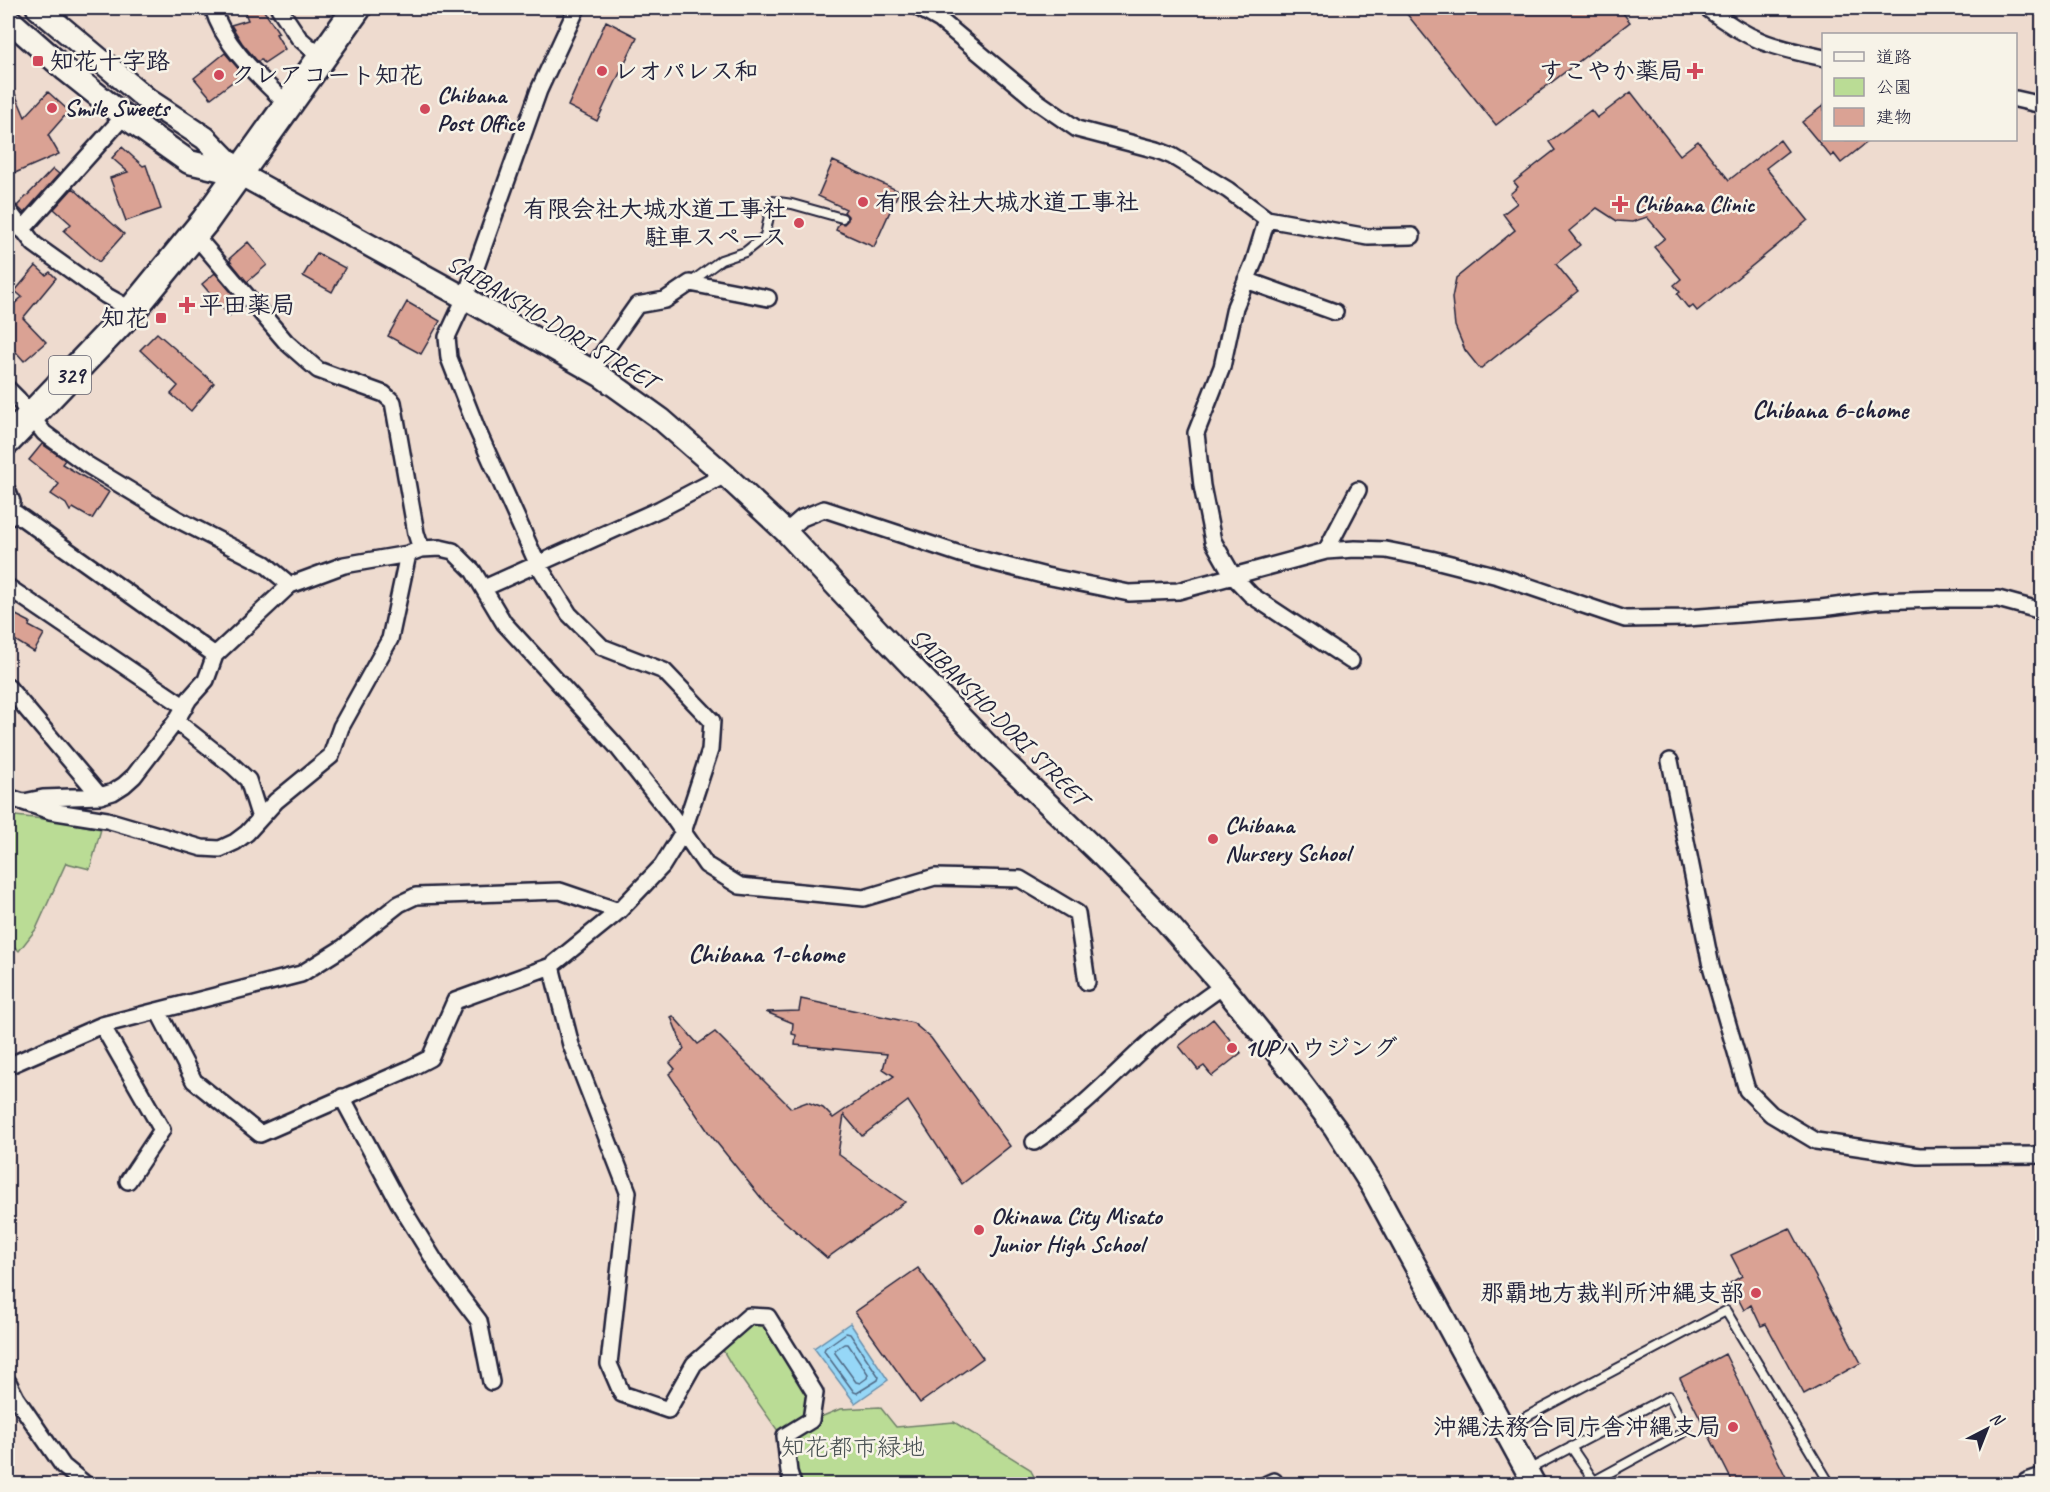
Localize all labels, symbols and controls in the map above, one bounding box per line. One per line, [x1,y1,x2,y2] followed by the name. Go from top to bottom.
[1822,33,2017,141] legend
[50,46,170,76] place label: 知花十字路
[1876,46,1912,68] text: 道路
[31,54,45,68] marker: 知花十字路
[614,56,758,86] place label: レオパレス和
[1539,56,1683,86] place label: すこやか薬局
[231,60,423,90] place label: クレアコート知花
[595,64,609,78] marker: レオパレス和
[1688,64,1702,78] marker: すこやか薬局
[212,68,226,82] marker: クレアコート知花
[1876,76,1912,98] text: 公園
[437,80,525,138] place label: Chibana Post Office
[64,93,172,123] place label: Smile Sweets
[45,101,59,115] marker: Smile Sweets
[418,102,432,116] marker: Chibana Post Office
[1876,106,1912,128] text: 建物
[875,187,1139,217] place label: 有限会社大城水道工事社
[1634,189,1755,219] place label: Chibana Clinic
[523,194,787,252] place label: 有限会社大城水道工事社 駐車スペース
[856,195,870,209] marker: 有限会社大城水道工事社
[1611,195,1629,213] marker: Chibana Clinic
[792,216,806,230] marker: 有限会社大城水道工事社 駐車スペース
[442,248,667,400] street label: SAIBANSHO-DORI STREET
[199,290,295,320] place label: 平田薬局
[180,298,194,312] marker: 平田薬局
[101,303,149,333] place label: 知花
[154,311,168,325] marker: 知花
[49,356,91,394] road number: 329
[1752,393,1910,426] district label: Chibana 6-chome
[904,622,1098,816] street label: SAIBANSHO-DORI STREET
[1225,810,1354,868] place label: Chibana Nursery School
[1206,832,1220,846] marker: Chibana Nursery School
[688,937,846,970] district label: Chibana 1-chome
[1244,1033,1398,1063] place label: 1UPハウジング
[1225,1041,1239,1055] marker: 1UPハウジング
[989,1201,1164,1259] place label: Okinawa City Misato Junior High School
[972,1223,986,1237] marker: Okinawa City Misato Junior High School
[1480,1278,1744,1308] place label: 那覇地方裁判所沖縄支部
[1749,1286,1763,1300] marker: 那覇地方裁判所沖縄支部
[1957,1399,2017,1459] north arrow
[1986,1408,2009,1431] text: N
[1433,1412,1721,1442] place label: 沖縄法務合同庁舎沖縄支局
[1726,1420,1740,1434] marker: 沖縄法務合同庁舎沖縄支局
[781,1432,925,1462] park label: 知花都市緑地

